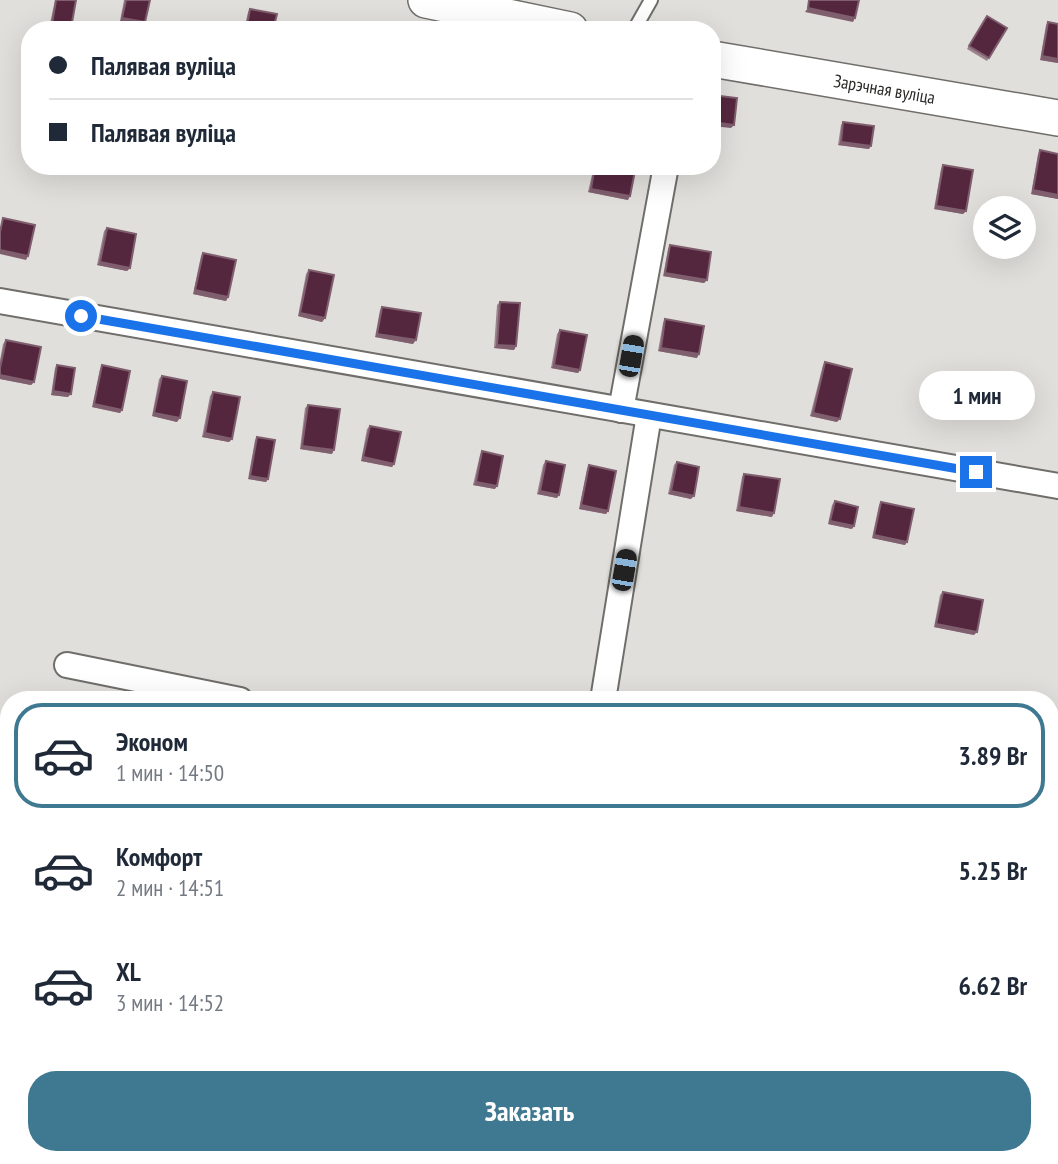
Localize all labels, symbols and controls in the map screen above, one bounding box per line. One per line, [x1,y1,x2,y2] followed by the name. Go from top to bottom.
[91,49,236,82] text: Палявая вуліца
[832,68,937,108] street label: Зарэчная вуліца
[91,116,236,149] text: Палявая вуліца
[973,196,1036,259] map controls
[973,196,1036,259] button: layers
[65,300,97,332] route start
[618,333,645,379] car
[918,370,1034,420] callout: 1 мин
[952,381,1002,410] text: 1 мин
[960,456,992,488] route end
[611,547,638,593] car
[32,724,95,787] icon: car
[116,725,188,758] text: Эконом
[959,739,1027,772] text: 3.89 Br
[116,758,224,787] text: 1 мин · 14:50
[32,839,95,902] icon: car
[116,840,202,873] text: Комфорт
[959,854,1027,887] text: 5.25 Br
[116,873,224,902] text: 2 мин · 14:51
[32,954,95,1017] icon: car
[116,955,141,988] text: XL
[959,969,1027,1002] text: 6.62 Br
[116,988,224,1017] text: 3 мин · 14:52
[28,1071,1031,1151] button: Заказать

